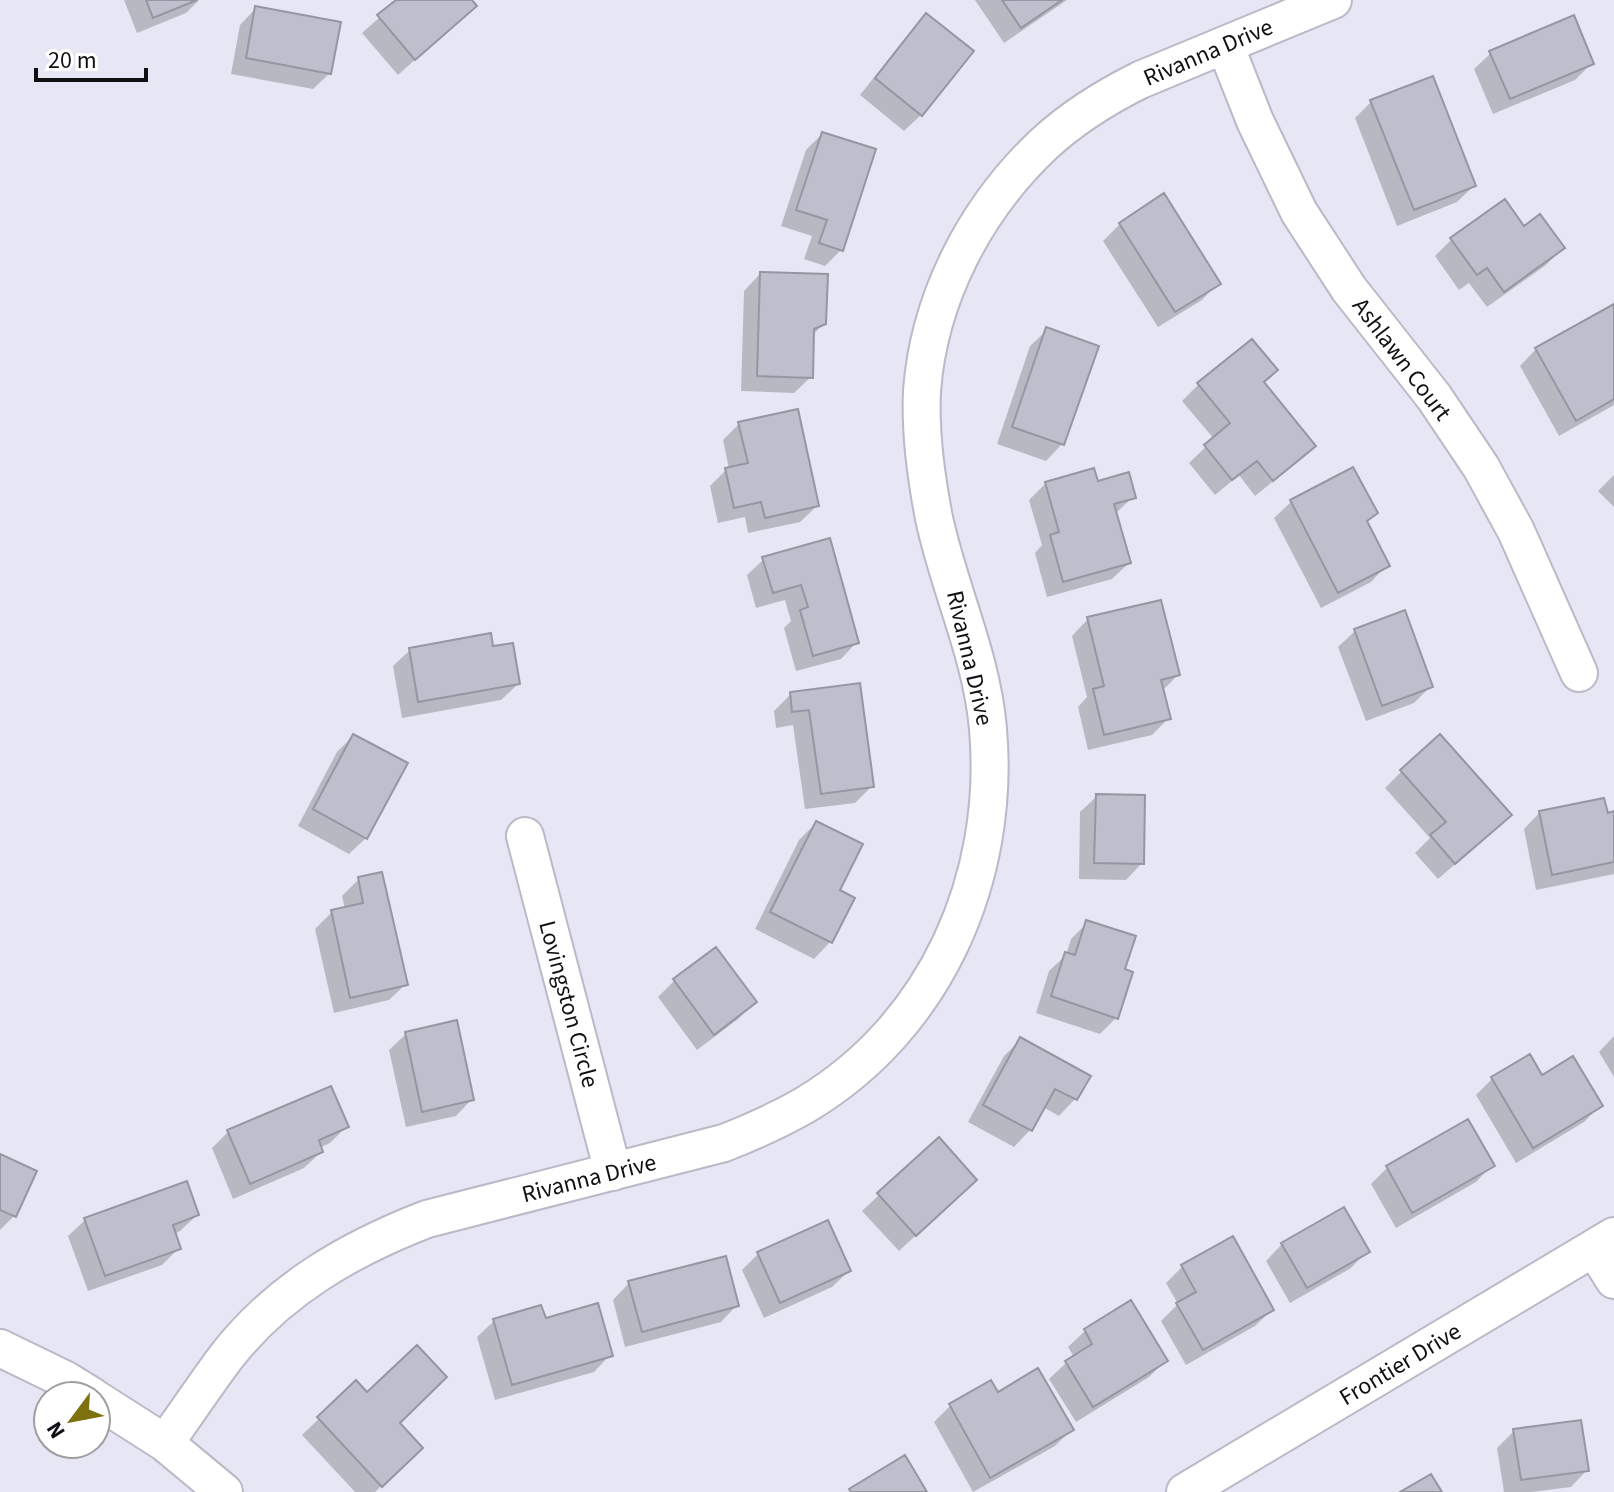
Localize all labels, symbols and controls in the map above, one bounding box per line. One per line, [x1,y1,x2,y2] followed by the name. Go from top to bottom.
[1138,9,1278,95] street label: Rivanna Drive
[36,32,146,82] scale bar
[48,43,97,78] text: 20 m
[1344,290,1460,428] street label: Ashlawn Court
[937,587,1002,729] street label: Rivanna Drive
[529,917,608,1092] street label: Lovingston Circle
[518,1145,660,1212] street label: Rivanna Drive
[1333,1314,1468,1415] street label: Frontier Drive
[32,1380,112,1460] north arrow
[38,1415,73,1445] text: N

